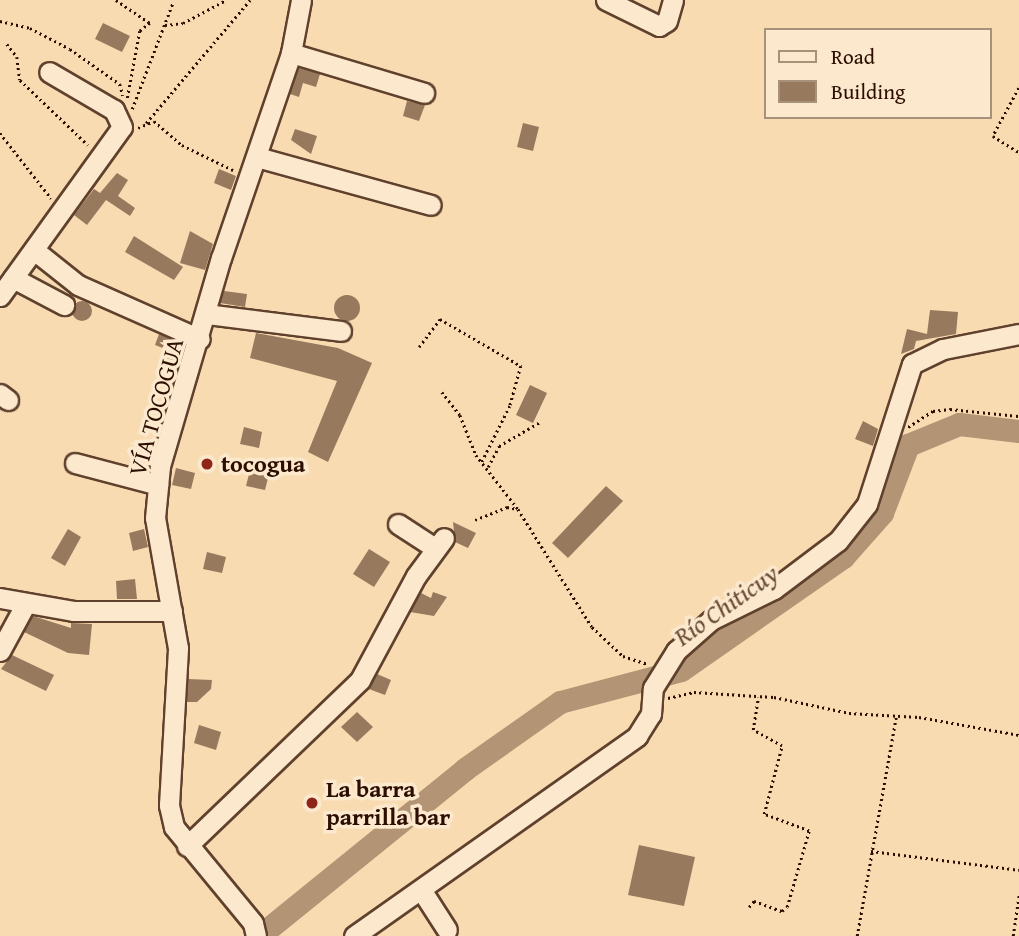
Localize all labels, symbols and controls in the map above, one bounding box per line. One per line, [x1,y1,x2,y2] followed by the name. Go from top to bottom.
[764,28,991,119] legend
[831,41,875,72] text: Road
[831,76,905,107] text: Building
[123,335,189,479] street label: VÍA TOCOGUA
[221,450,305,478] place label: tocogua
[199,456,215,472] marker: tocogua
[668,558,784,652] water label: Río Chiticuy
[326,775,450,831] place label: La barra parrilla bar
[304,795,320,811] marker: La barra parrilla bar

